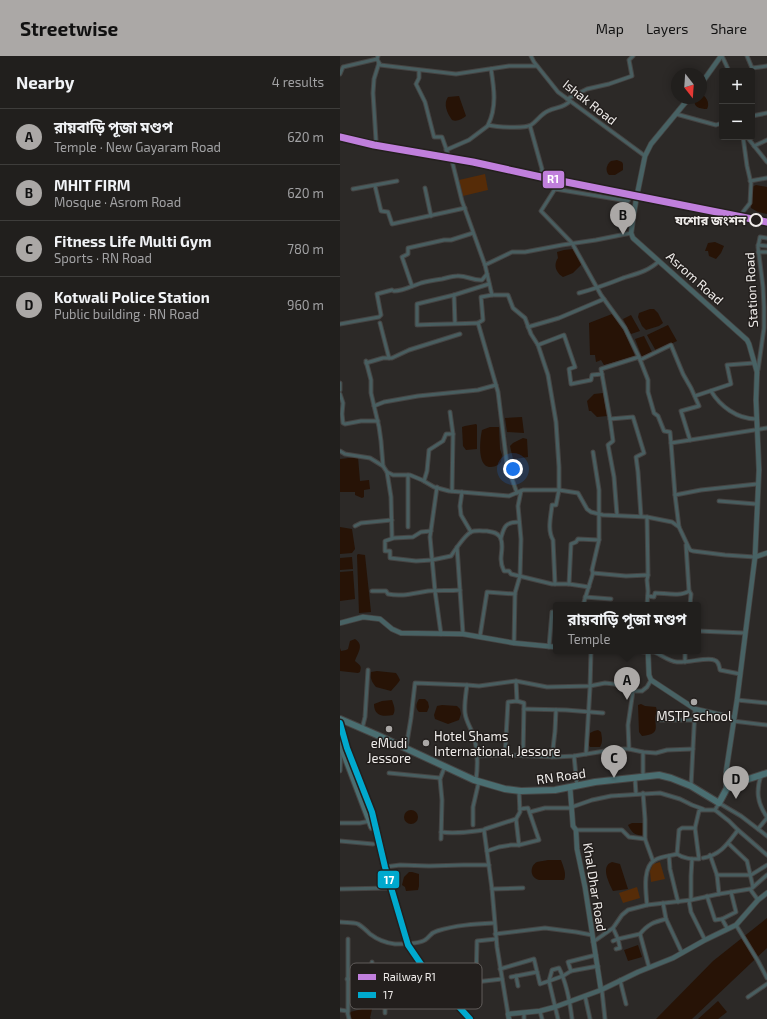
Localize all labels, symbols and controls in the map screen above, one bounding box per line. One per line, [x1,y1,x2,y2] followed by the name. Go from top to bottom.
[20,17,118,40] text: Streetwise
[596,20,624,37] text: Map
[646,20,688,37] text: Layers
[710,20,747,37] text: Share
[671,68,707,104] north arrow
[719,68,755,140] map controls
[719,68,755,104] button: +
[16,72,74,92] text: Nearby
[272,74,324,90] text: 4 results
[560,76,620,128] street label: Ishak Road
[719,104,755,140] button: −
[54,118,173,136] text: রায়বাড়ি পূজা মণ্ডপ
[25,129,33,145] text: A
[287,129,324,145] text: 620 m
[54,139,221,155] text: Temple · New Gayaram Road
[542,170,565,189] line badge: R1
[547,172,559,185] text: R1
[54,176,131,194] text: MHIT FIRM
[25,185,33,201] text: B
[287,185,324,201] text: 620 m
[54,194,181,210] text: Mosque · Asrom Road
[610,202,636,235] pin: B
[674,212,747,228] place label: যশোর জংশন
[749,213,763,227] marker: যশোর জংশন
[54,232,211,250] text: Fitness Life Multi Gym
[25,241,33,257] text: C
[287,241,324,257] text: 780 m
[663,248,727,308] street label: Asrom Road
[54,250,152,266] text: Sports · RN Road
[741,252,761,328] street label: Station Road
[54,288,210,306] text: Kotwali Police Station
[25,297,33,313] text: D
[287,297,324,313] text: 960 m
[54,306,199,322] text: Public building · RN Road
[503,459,523,479] your location
[553,602,701,654] popup
[568,610,686,628] text: রায়বাড়ি পূজা মণ্ডপ
[568,631,610,647] text: Temple
[614,667,640,700] pin: A
[689,697,699,707] marker: MSTP school
[656,708,732,724] place label: MSTP school
[384,724,394,734] marker: eMudi Jessore
[434,728,561,759] place label: Hotel Shams International, Jessore
[367,735,411,766] place label: eMudi Jessore
[421,738,431,748] marker: Hotel Shams International, Jessore
[601,745,627,778] pin: C
[535,765,587,787] street label: RN Road
[723,766,749,799] pin: D
[580,841,610,933] street label: Khal Dhar Road
[377,870,400,889] line badge: 17
[384,873,394,886] text: 17
[350,963,482,1009] legend
[383,970,436,983] text: Railway R1
[383,988,393,1001] text: 17

